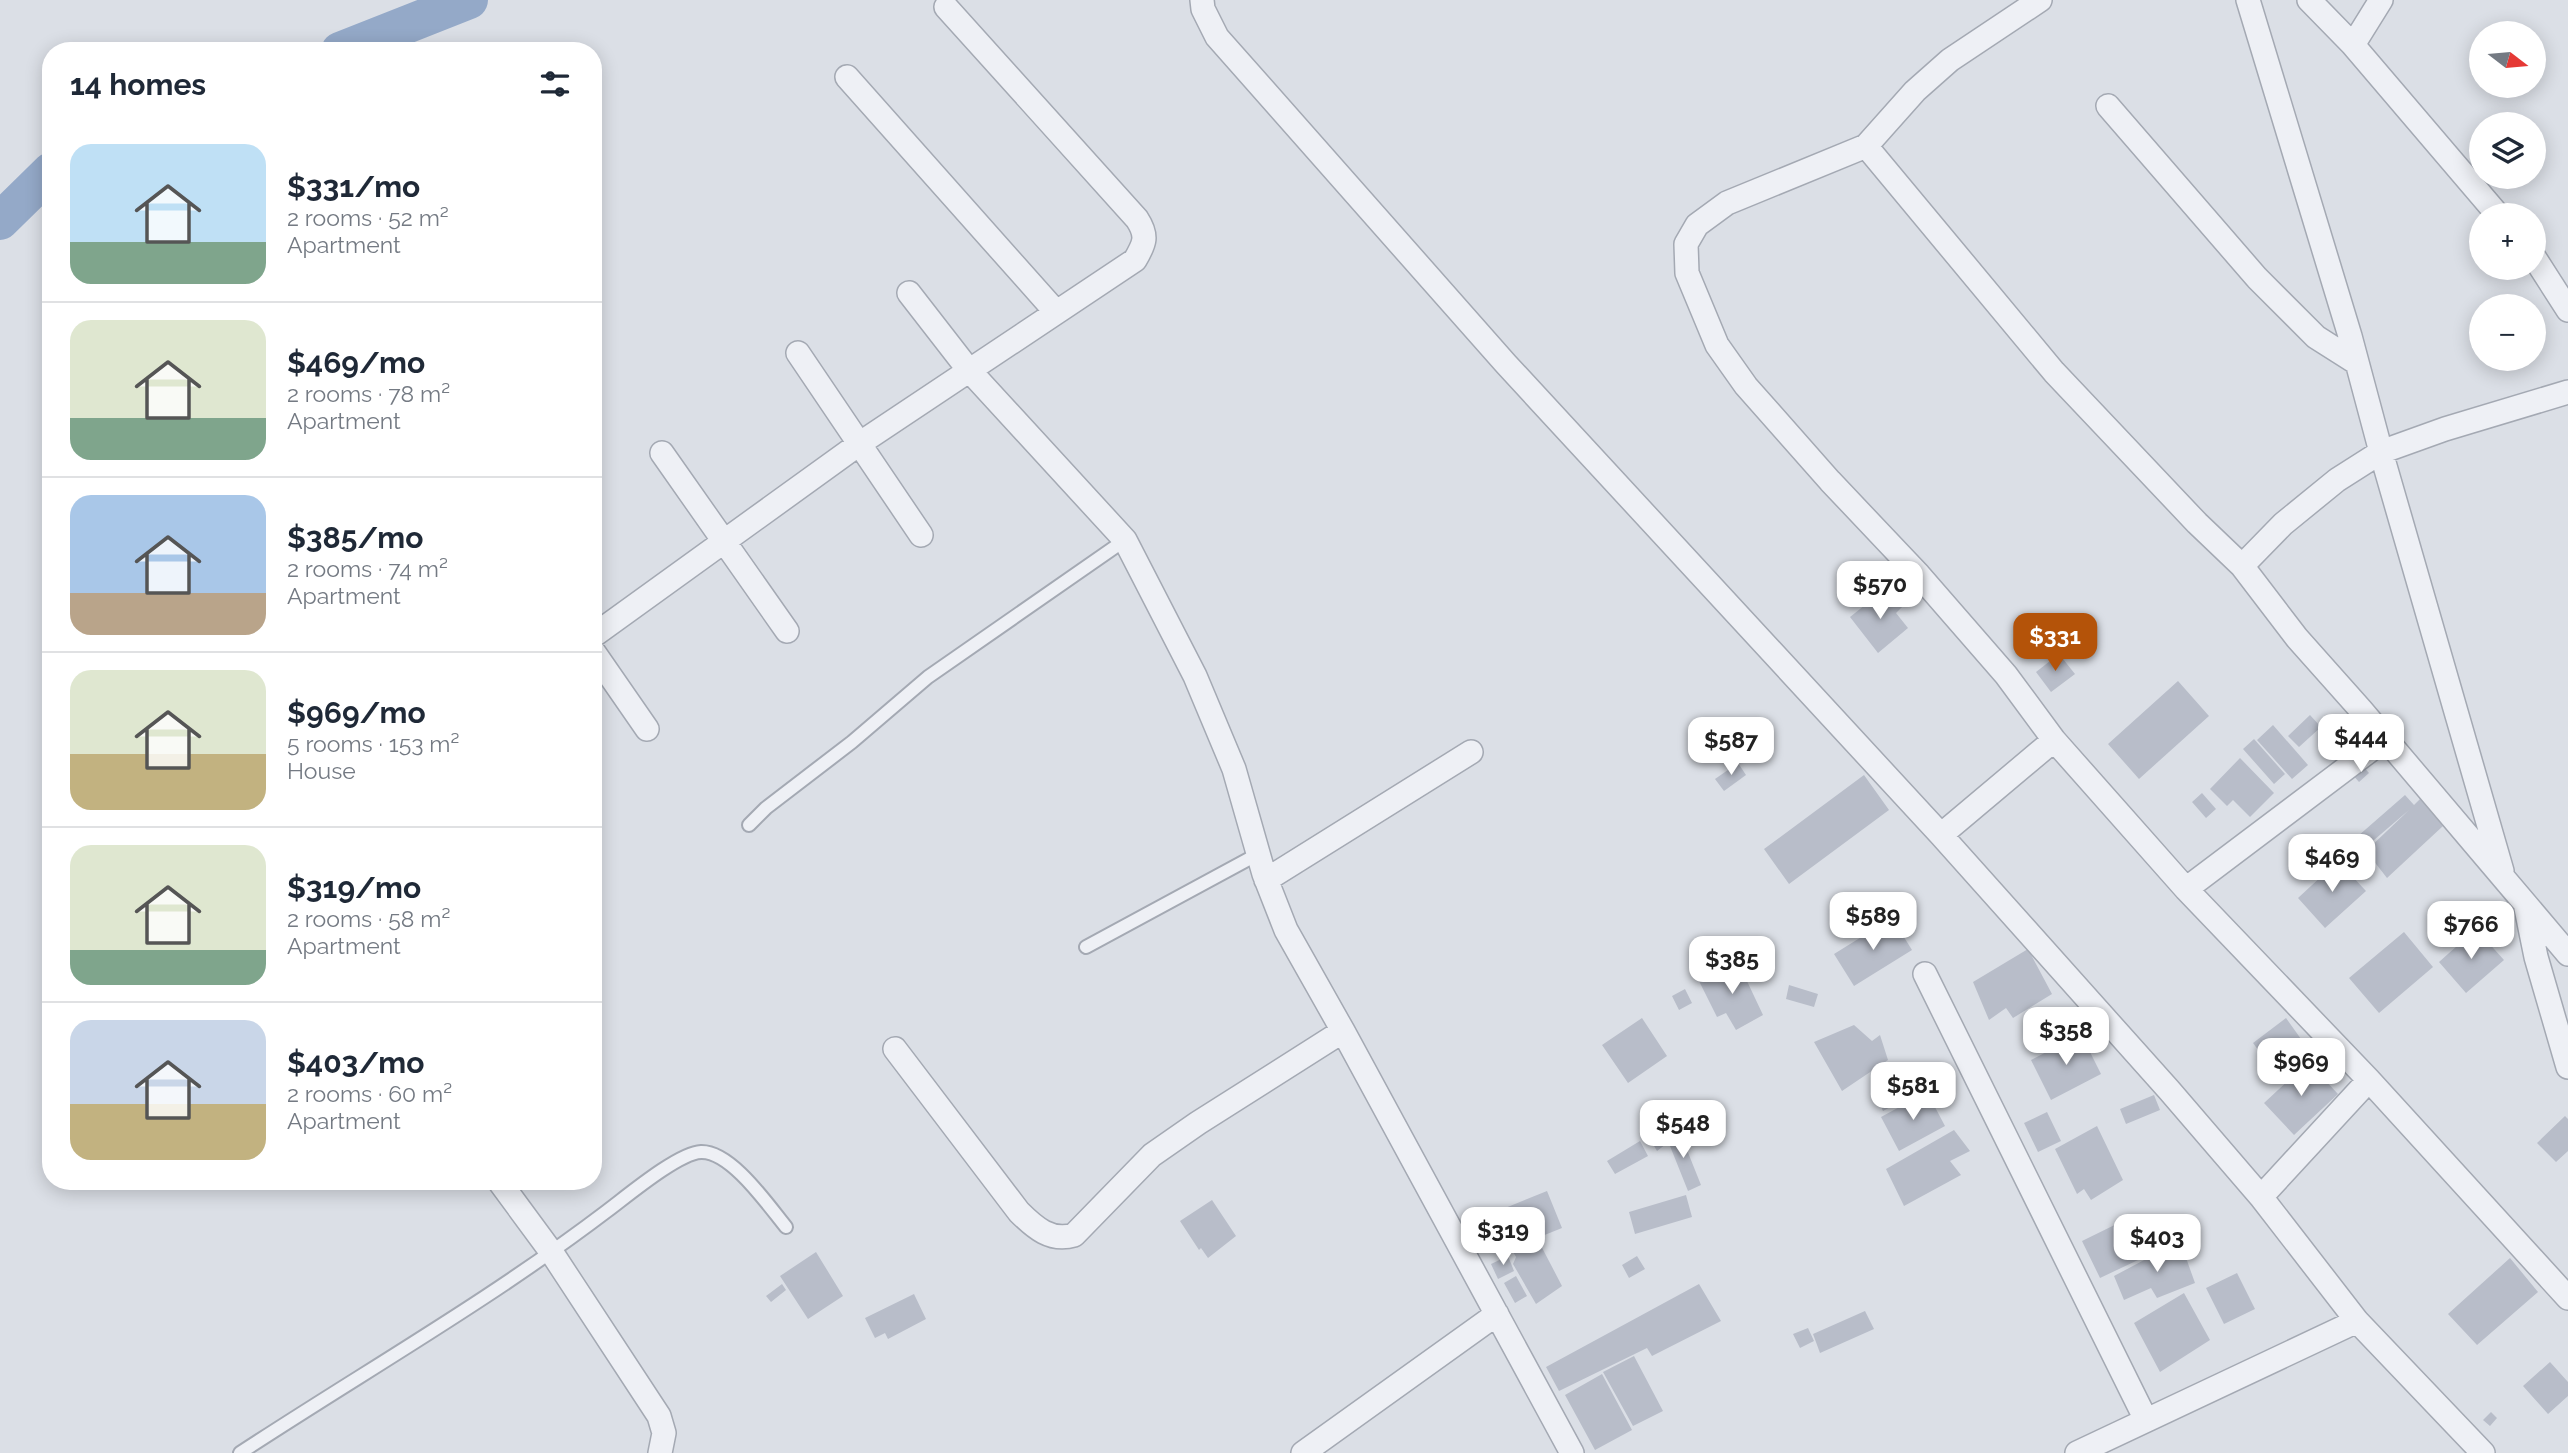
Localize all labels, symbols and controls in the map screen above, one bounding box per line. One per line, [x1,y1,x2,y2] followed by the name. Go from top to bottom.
[2469,21,2546,98] north arrow
[2469,21,2546,371] map controls
[536,65,574,103] icon: filters
[70,67,206,102] text: 14 homes
[2469,112,2546,189] button: layers
[287,169,420,204] text: $331/mo
[126,172,210,256] icon: home
[2469,203,2546,280] button: +
[287,204,449,231] text: 2 rooms · 52 m²
[287,231,401,258] text: Apartment
[2469,294,2546,371] button: −
[287,345,425,380] text: $469/mo
[126,348,210,432] icon: home
[287,380,450,407] text: 2 rooms · 78 m²
[287,407,401,434] text: Apartment
[287,520,423,555] text: $385/mo
[126,523,210,607] icon: home
[287,555,448,582] text: 2 rooms · 74 m²
[1839,562,1921,621] pin: $570
[1853,570,1907,597] text: $570
[287,582,401,609] text: Apartment
[2014,614,2096,673] pin: $331
[2029,622,2081,649] text: $331
[287,695,426,730] text: $969/mo
[126,698,210,782] icon: home
[2320,714,2402,774] pin: $444
[1690,718,1772,777] pin: $587
[2334,723,2388,750] text: $444
[1704,726,1758,753] text: $587
[287,730,459,757] text: 5 rooms · 153 m²
[287,757,356,784] text: House
[2291,834,2373,894] pin: $469
[2304,843,2360,870] text: $469
[287,870,421,905] text: $319/mo
[126,873,210,957] icon: home
[1832,892,1914,952] pin: $589
[1846,901,1900,928] text: $589
[2430,902,2512,961] pin: $766
[287,905,450,932] text: 2 rooms · 58 m²
[2443,910,2499,937] text: $766
[287,932,401,959] text: Apartment
[1691,936,1773,996] pin: $385
[1705,945,1759,972] text: $385
[2025,1007,2107,1067] pin: $358
[2039,1016,2093,1043] text: $358
[2260,1038,2342,1098] pin: $969
[287,1045,424,1080] text: $403/mo
[2273,1047,2329,1074] text: $969
[126,1048,210,1132] icon: home
[1872,1062,1954,1122] pin: $581
[1887,1071,1939,1098] text: $581
[287,1080,452,1107] text: 2 rooms · 60 m²
[1642,1100,1724,1160] pin: $548
[287,1107,401,1134] text: Apartment
[1656,1109,1710,1136] text: $548
[1462,1208,1544,1267] pin: $319
[2116,1214,2198,1274] pin: $403
[1477,1216,1529,1243] text: $319
[2130,1223,2184,1250] text: $403

